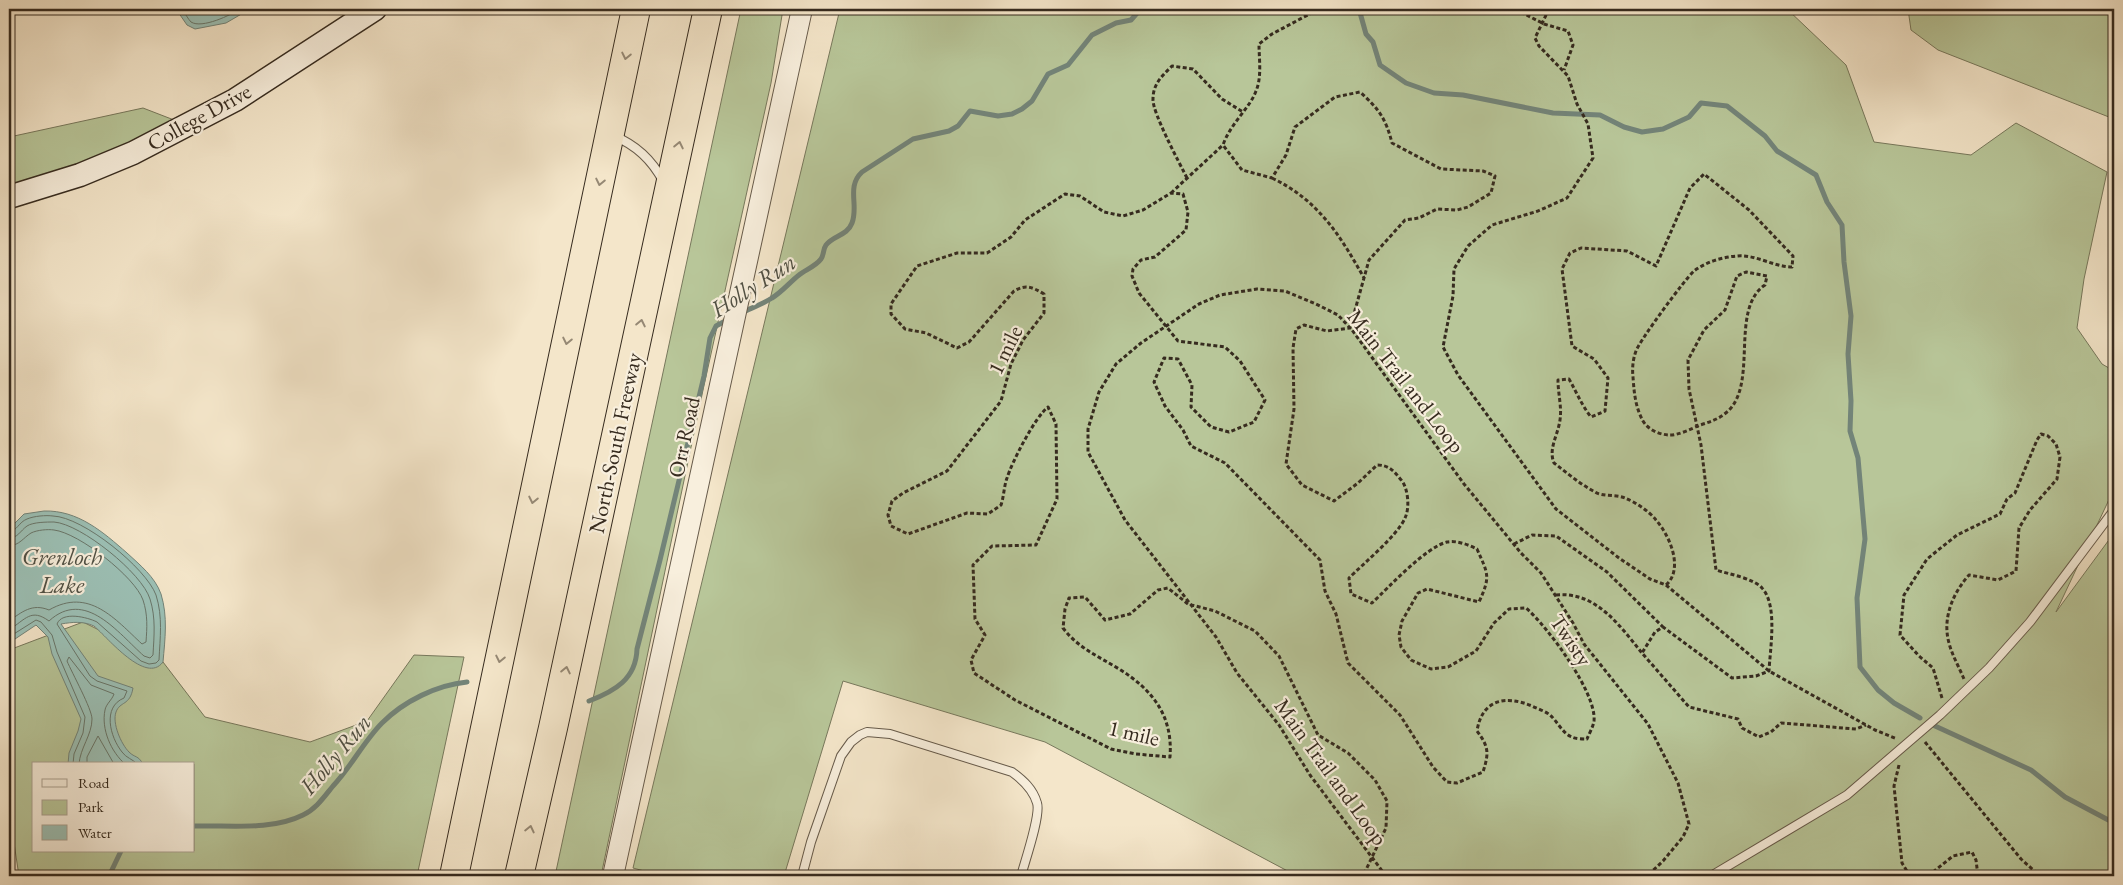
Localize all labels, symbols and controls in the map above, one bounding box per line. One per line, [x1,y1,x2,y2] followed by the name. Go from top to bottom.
[621,52,632,61] one-way arrow
[142,76,257,158] street label: College Drive
[673,141,684,150] one-way arrow
[595,178,606,187] one-way arrow
[704,246,802,325] water label: Holly Run
[1341,303,1471,459] street label: Main Trail and Loop
[635,319,646,328] one-way arrow
[981,320,1029,379] street label: 1 mile
[562,337,572,346] one-way arrow
[582,350,648,536] street label: North-South Freeway
[661,393,707,480] street label: Orr Road
[529,496,539,505] one-way arrow
[22,541,103,600] water label: Grenloch Lake
[1543,608,1599,672] street label: Twisty
[495,655,506,664] one-way arrow
[560,666,571,675] one-way arrow
[1268,693,1394,851] street label: Main Trail and Loop
[292,707,378,801] water label: Holly Run
[1106,713,1163,753] street label: 1 mile
[32,762,195,852] legend
[78,773,110,792] text: Road
[78,797,105,816] text: Park
[78,823,112,842] text: Water
[524,824,535,833] one-way arrow

